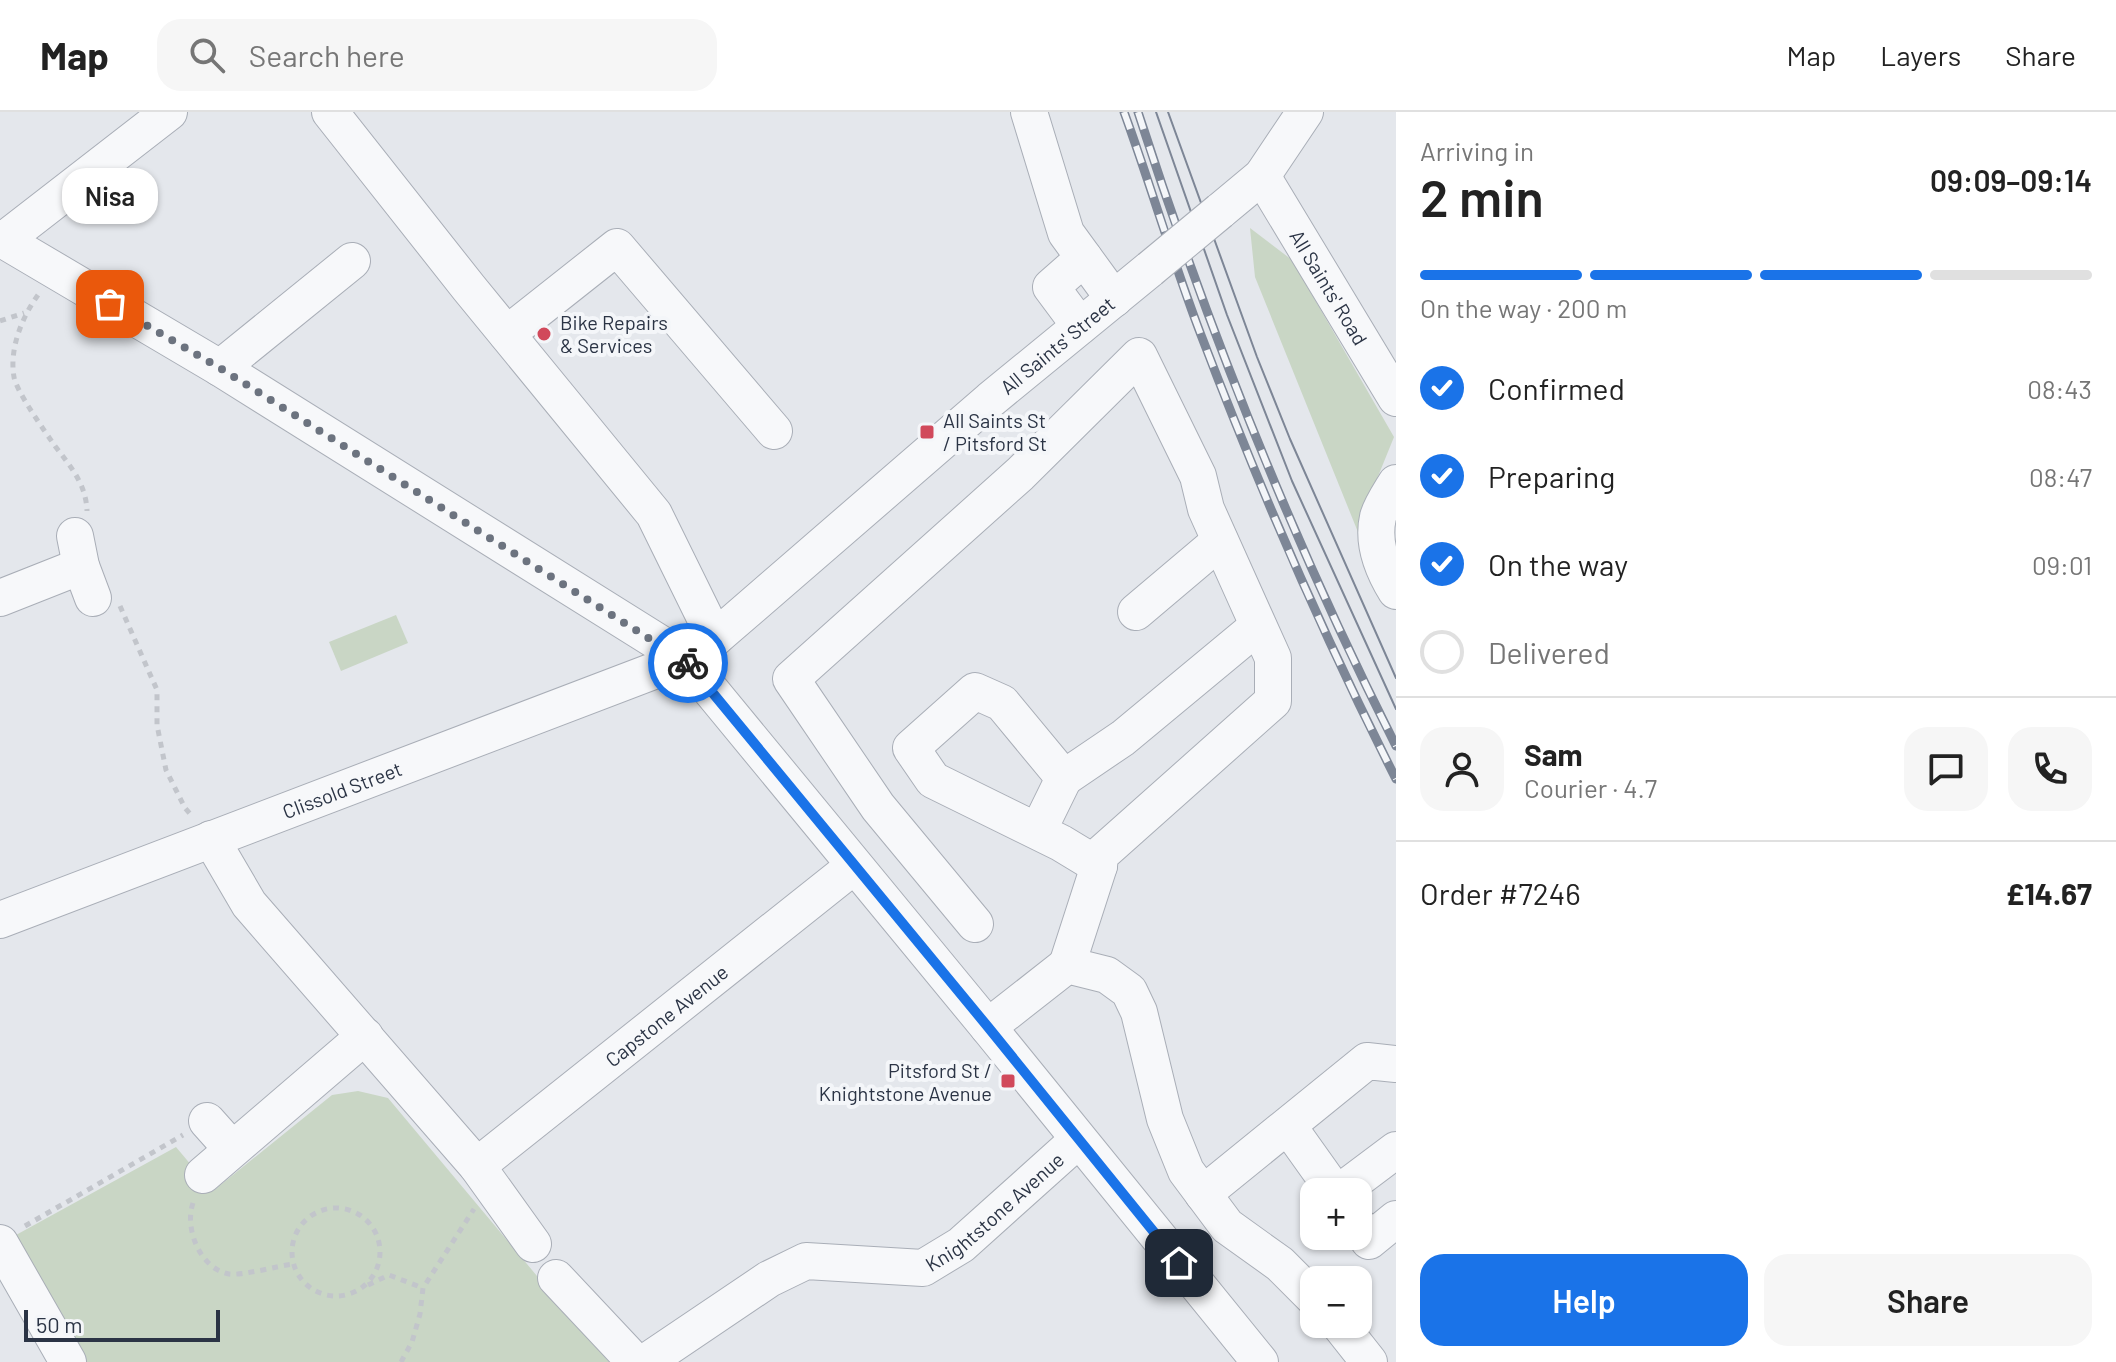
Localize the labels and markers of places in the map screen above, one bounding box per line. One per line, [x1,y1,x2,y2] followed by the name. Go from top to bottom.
[62,168,158,224] callout: Nisa
[76,270,144,338] pin
[560,310,668,357] place label: Bike Repairs & Services
[535,325,553,343] marker: Bike Repairs & Services
[943,408,1047,455] place label: All Saints St / Pitsford St
[918,423,936,441] marker: All Saints St / Pitsford St
[819,1058,992,1105] place label: Pitsford St / Knightstone Avenue
[999,1072,1017,1090] marker: Pitsford St / Knightstone Avenue
[1145,1229,1213,1297] pin

